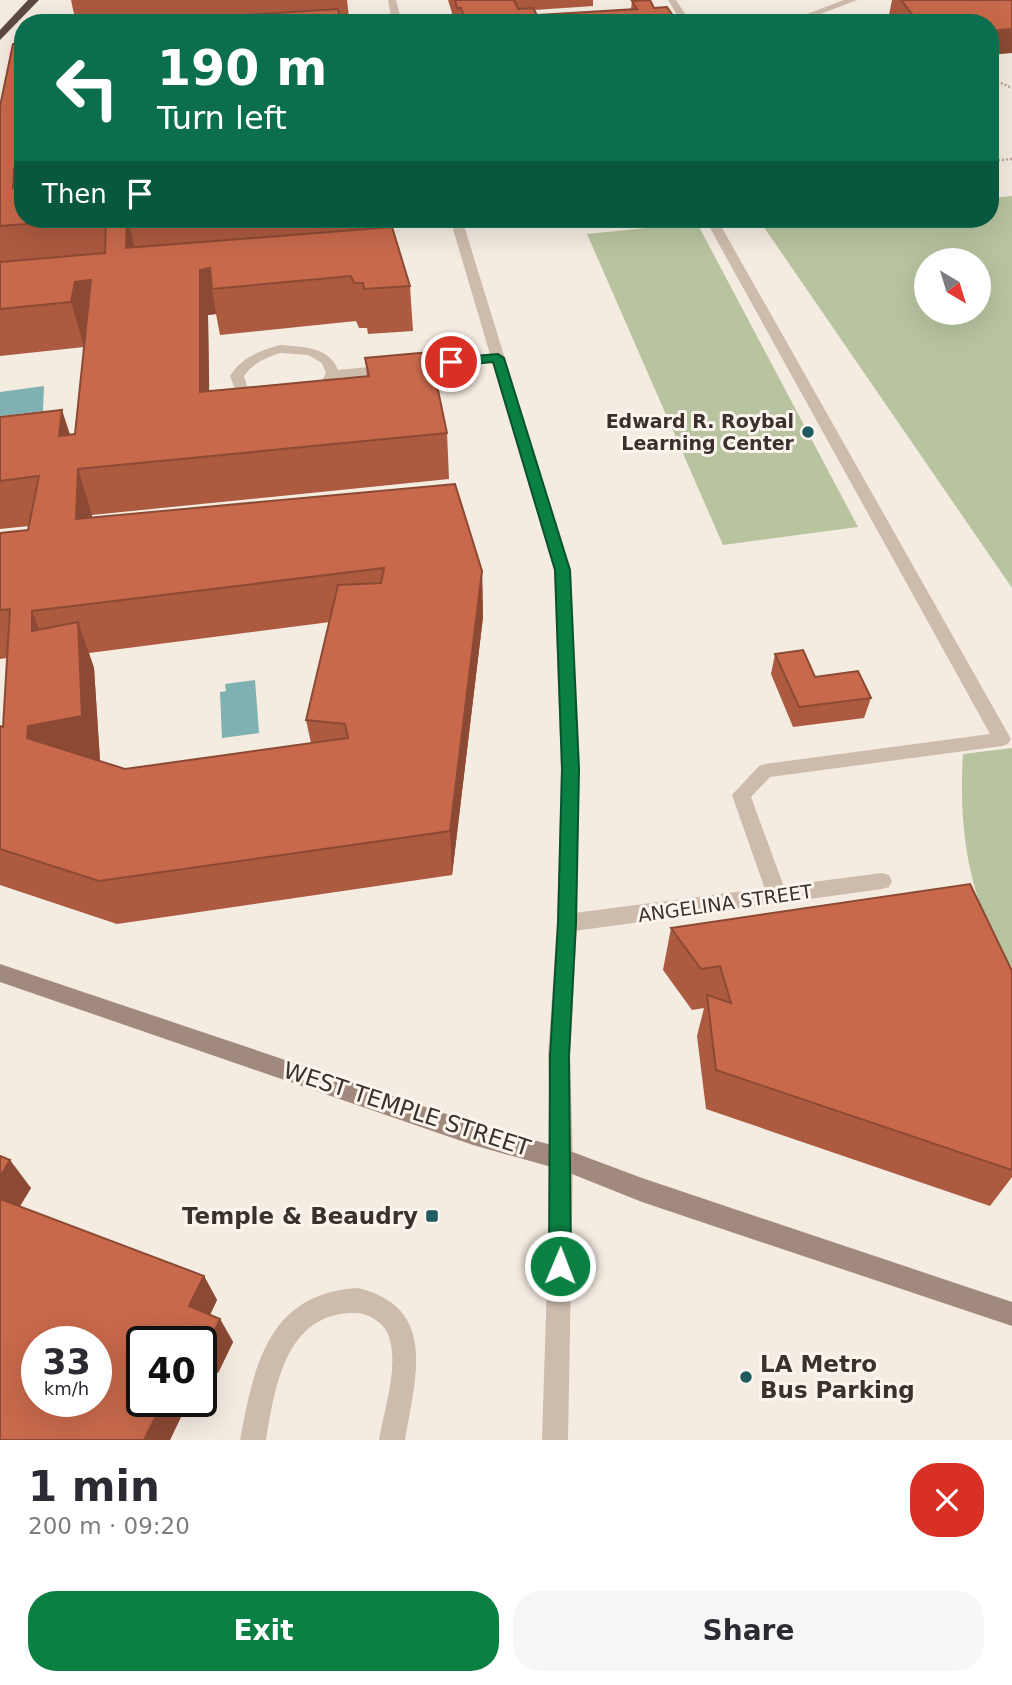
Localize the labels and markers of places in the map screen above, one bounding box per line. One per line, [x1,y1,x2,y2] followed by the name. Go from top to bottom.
[421,332,481,392] pin
[606,410,795,454] place label: Edward R. Roybal Learning Center
[800,424,816,440] marker: Edward R. Roybal Learning Center
[182,1203,418,1229] place label: Temple & Beaudry
[424,1208,440,1224] marker: Temple & Beaudry
[760,1351,915,1403] place label: LA Metro Bus Parking
[738,1369,754,1385] marker: LA Metro Bus Parking

